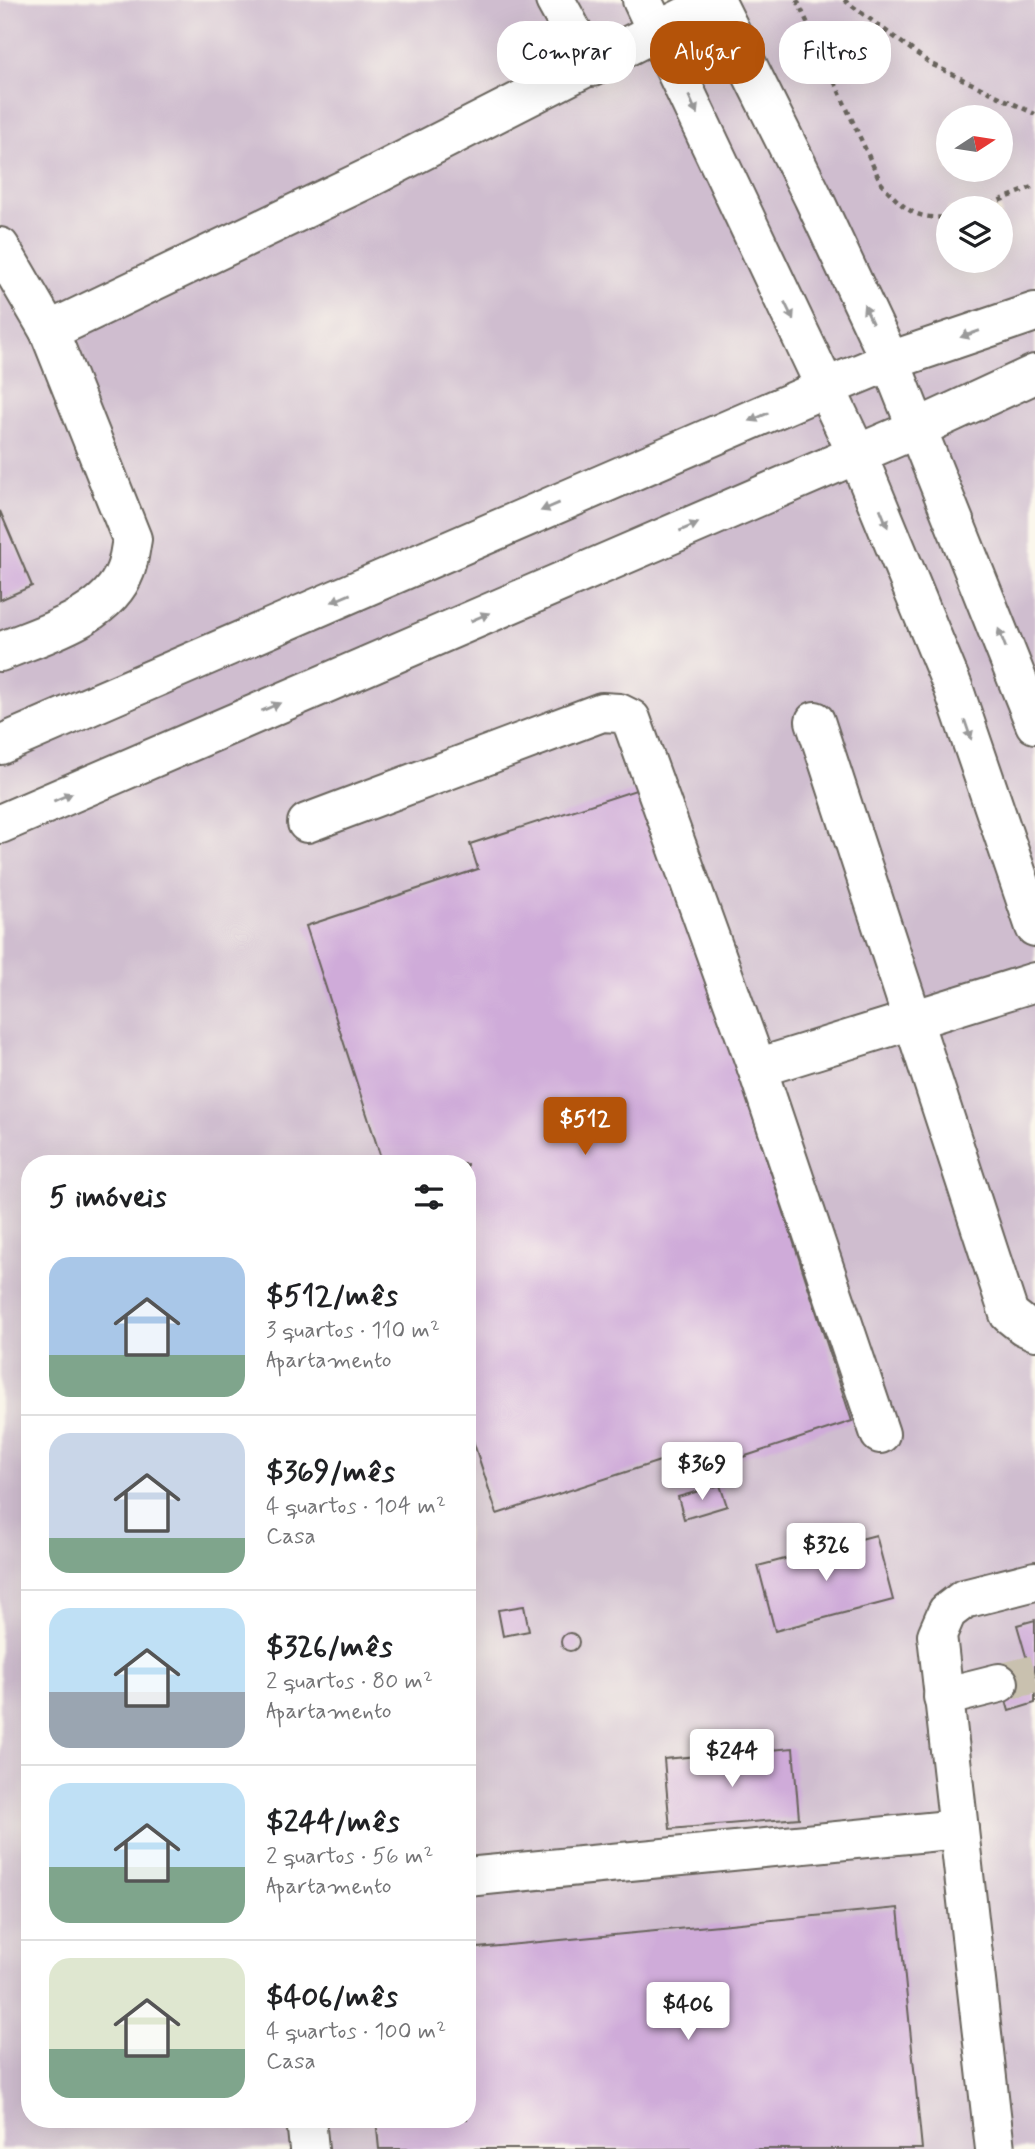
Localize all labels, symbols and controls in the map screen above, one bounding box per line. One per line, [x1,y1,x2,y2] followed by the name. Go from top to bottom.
[497,21,636,84] chip: Comprar
[650,21,765,84] chip: Alugar
[779,21,891,84] chip: Filtros
[688,95,699,116] one-way arrow
[936,105,1013,182] north arrow
[936,105,1013,273] map controls
[936,196,1013,273] button: layers
[784,301,795,321] one-way arrow
[862,304,874,324] one-way arrow
[960,329,981,340] one-way arrow
[749,411,769,423] one-way arrow
[539,502,560,513] one-way arrow
[878,508,889,529] one-way arrow
[679,521,700,532] one-way arrow
[331,593,352,604] one-way arrow
[470,611,491,622] one-way arrow
[996,627,1007,648] one-way arrow
[261,701,282,712] one-way arrow
[963,719,974,740] one-way arrow
[52,792,73,803] one-way arrow
[544,1098,626,1157] pin: $512
[560,1105,610,1135] text: $512
[49,1178,166,1217] text: 5 imóveis
[410,1178,448,1216] icon: filters
[266,1277,398,1316] text: $512/mês
[105,1285,189,1369] icon: home
[266,1316,440,1346] text: 3 quartos · 110 m²
[266,1346,392,1376] text: Apartamento
[661,1442,743,1502] pin: $369
[678,1450,726,1480] text: $369
[266,1453,395,1492] text: $369/mês
[105,1461,189,1545] icon: home
[266,1492,446,1522] text: 4 quartos · 104 m²
[266,1522,316,1552] text: Casa
[785,1524,867,1583] pin: $326
[803,1531,849,1561] text: $326
[266,1628,392,1667] text: $326/mês
[105,1636,189,1720] icon: home
[266,1667,433,1697] text: 2 quartos · 80 m²
[266,1697,392,1727] text: Apartamento
[691,1730,773,1789] pin: $244
[706,1737,758,1767] text: $244
[266,1803,400,1842] text: $244/mês
[105,1811,189,1895] icon: home
[266,1842,433,1872] text: 2 quartos · 56 m²
[266,1872,392,1902] text: Apartamento
[266,1978,398,2017] text: $406/mês
[647,1982,729,2042] pin: $406
[105,1986,189,2070] icon: home
[663,1990,713,2020] text: $406
[266,2017,446,2047] text: 4 quartos · 100 m²
[266,2047,316,2077] text: Casa

